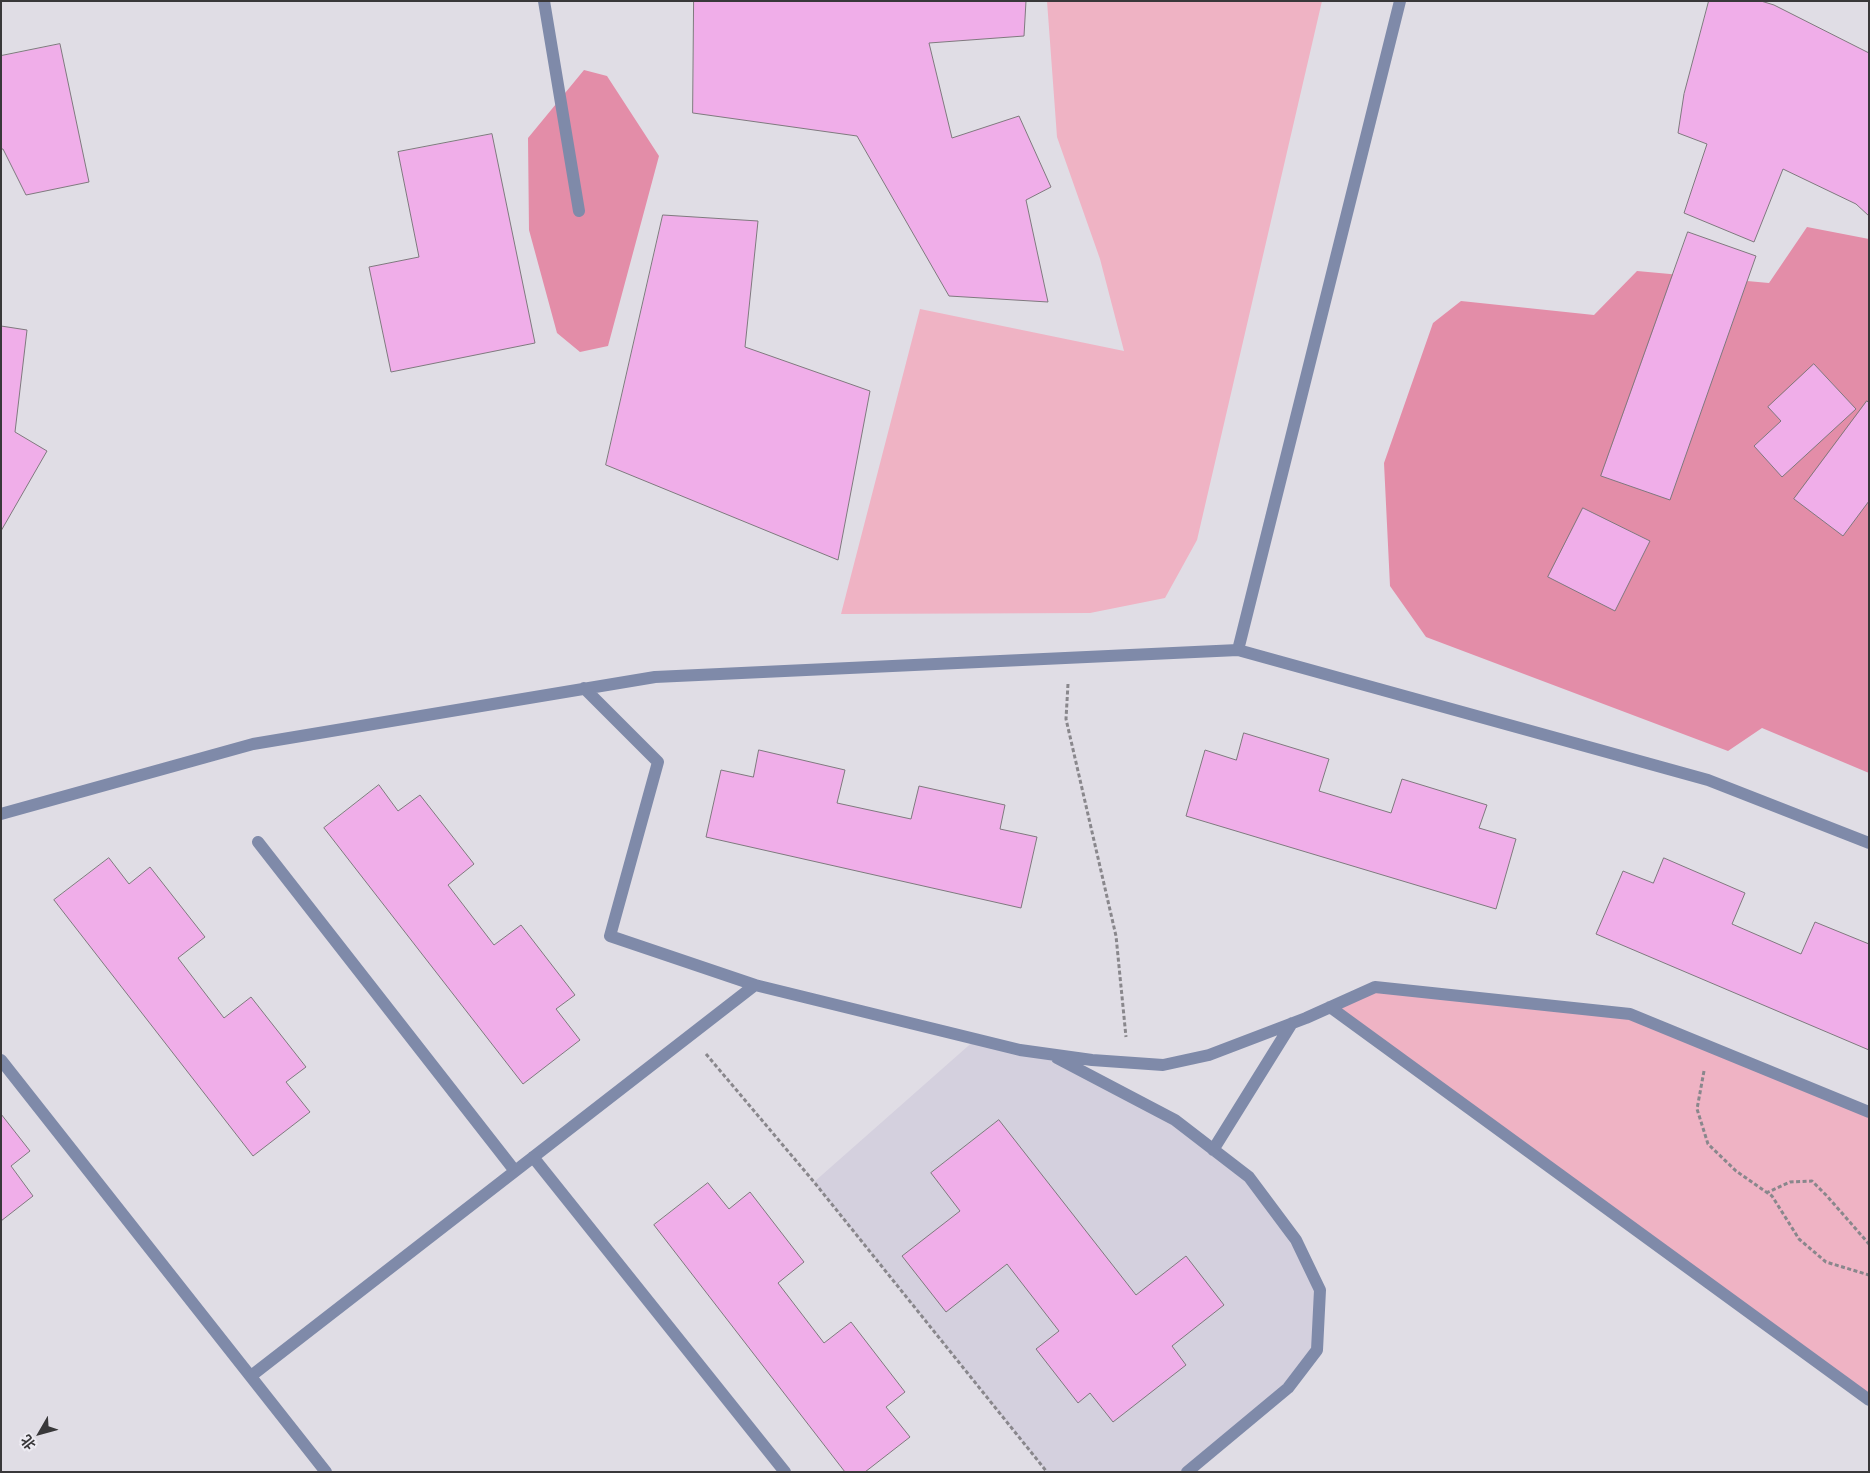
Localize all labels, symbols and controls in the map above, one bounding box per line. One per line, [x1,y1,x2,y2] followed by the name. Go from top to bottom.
[15,1408,65,1458] north arrow
[17,1431,40,1453] text: 北

